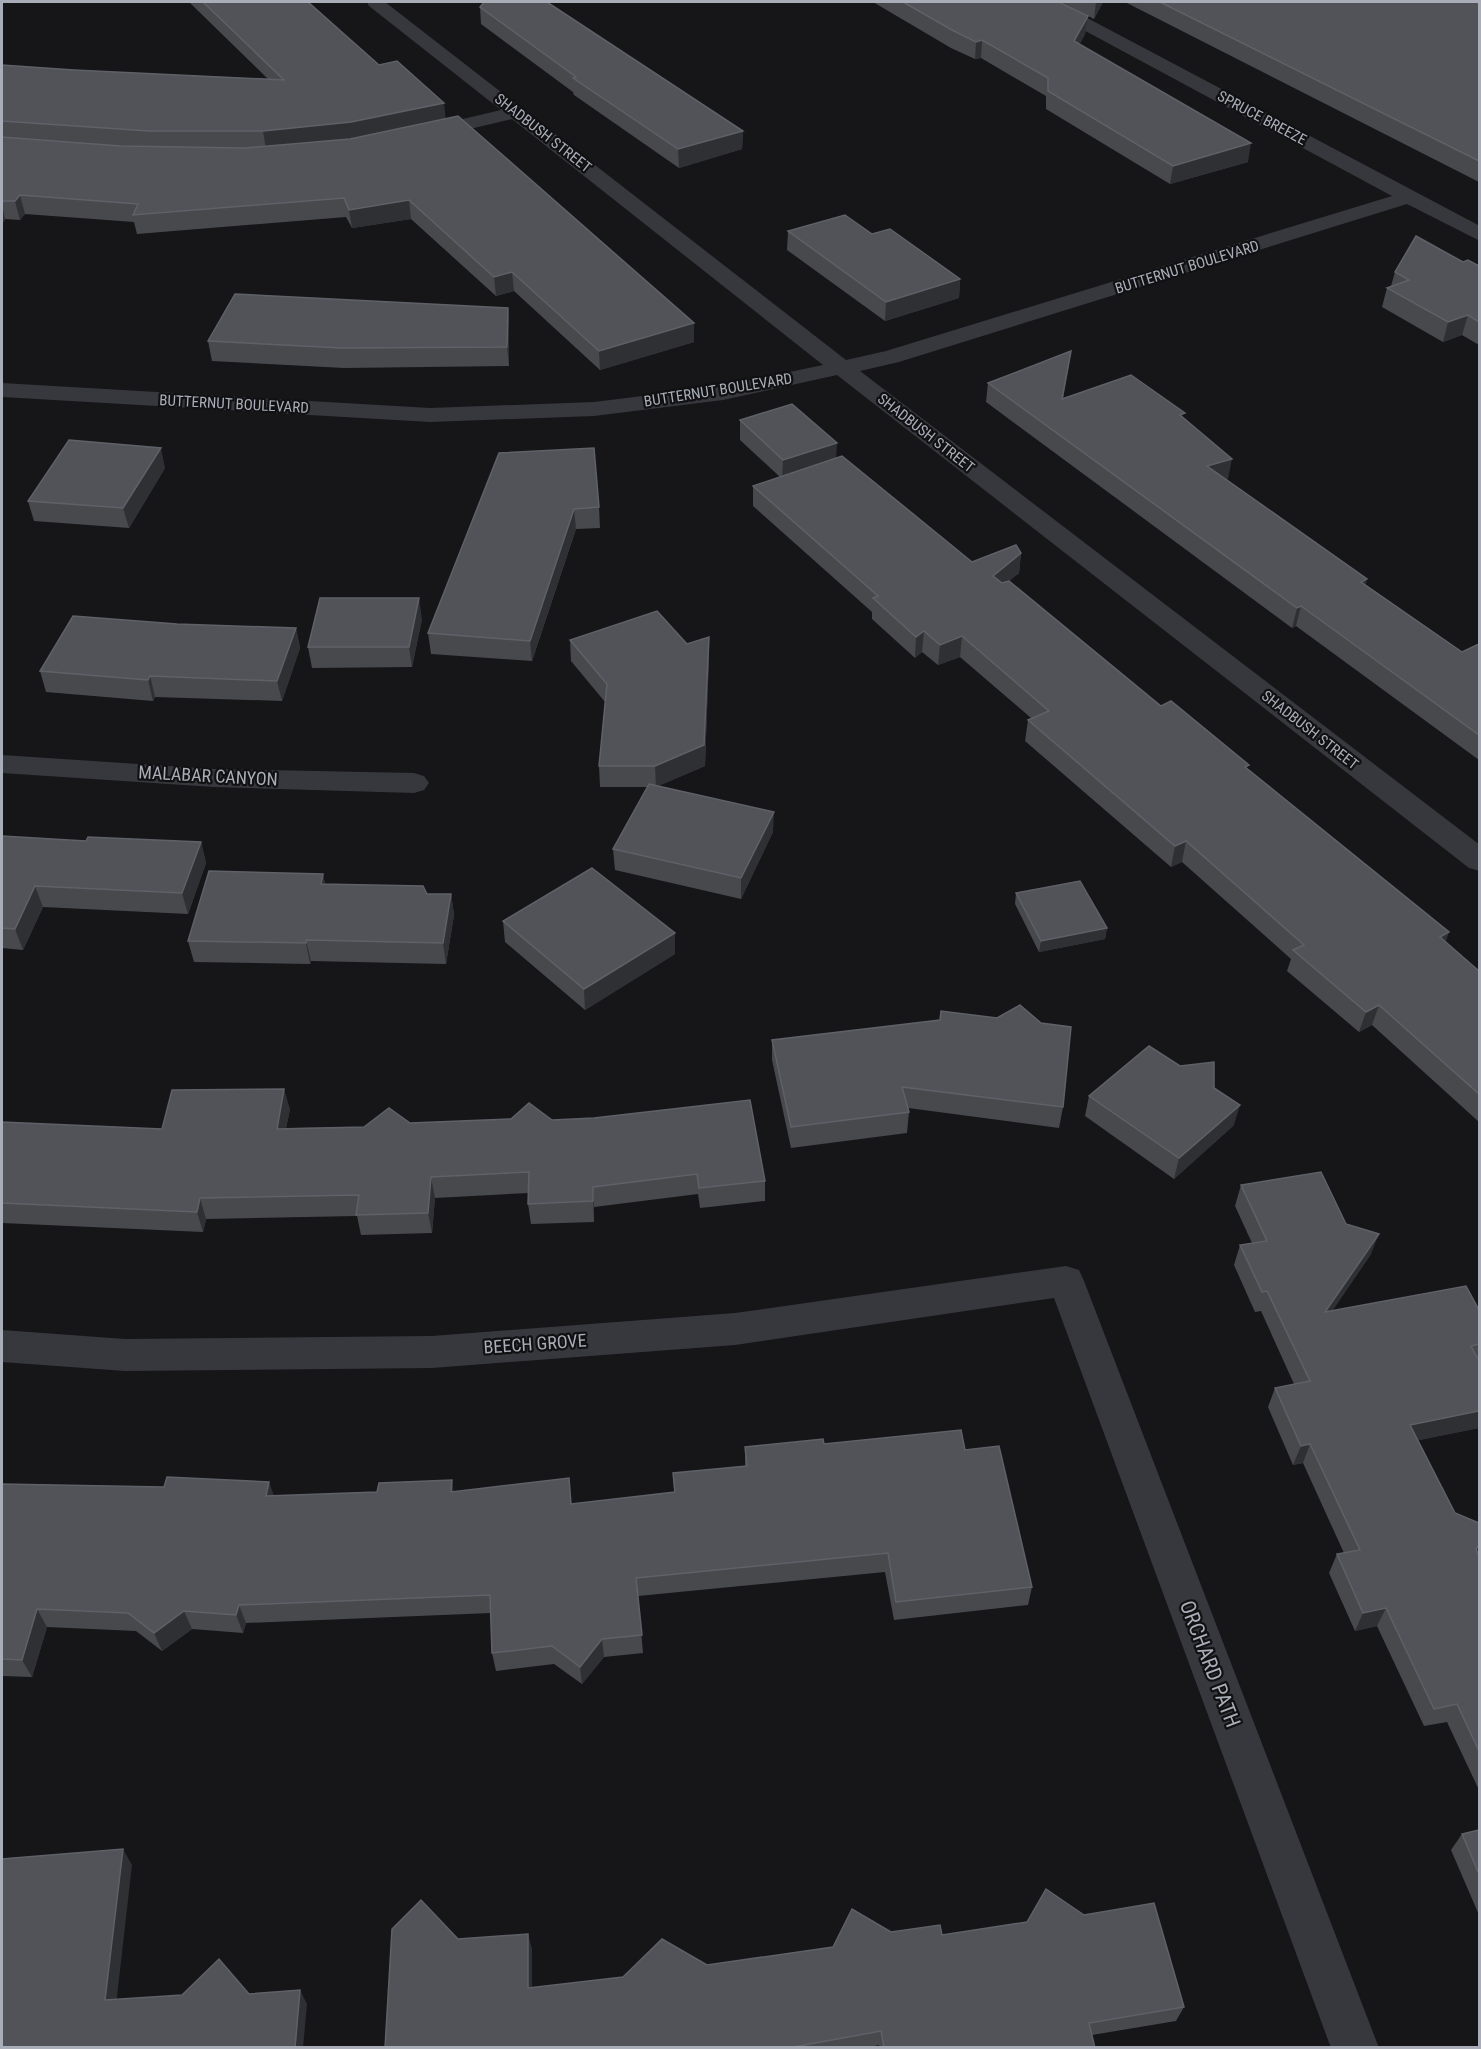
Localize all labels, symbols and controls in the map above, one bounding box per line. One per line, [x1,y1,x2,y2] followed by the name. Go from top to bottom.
[1214,87,1310,149] street label: SPRUCE BREEZE
[491,90,595,177] street label: SHADBUSH STREET
[1113,237,1261,297] street label: BUTTERNUT BOULEVARD
[643,369,793,411] street label: BUTTERNUT BOULEVARD
[874,390,978,477] street label: SHADBUSH STREET
[159,391,309,417] street label: BUTTERNUT BOULEVARD
[1258,687,1362,774] street label: SHADBUSH STREET
[138,761,278,790] street label: MALABAR CANYON
[483,1329,587,1358] street label: BEECH GROVE
[1175,1597,1245,1731] street label: ORCHARD PATH

